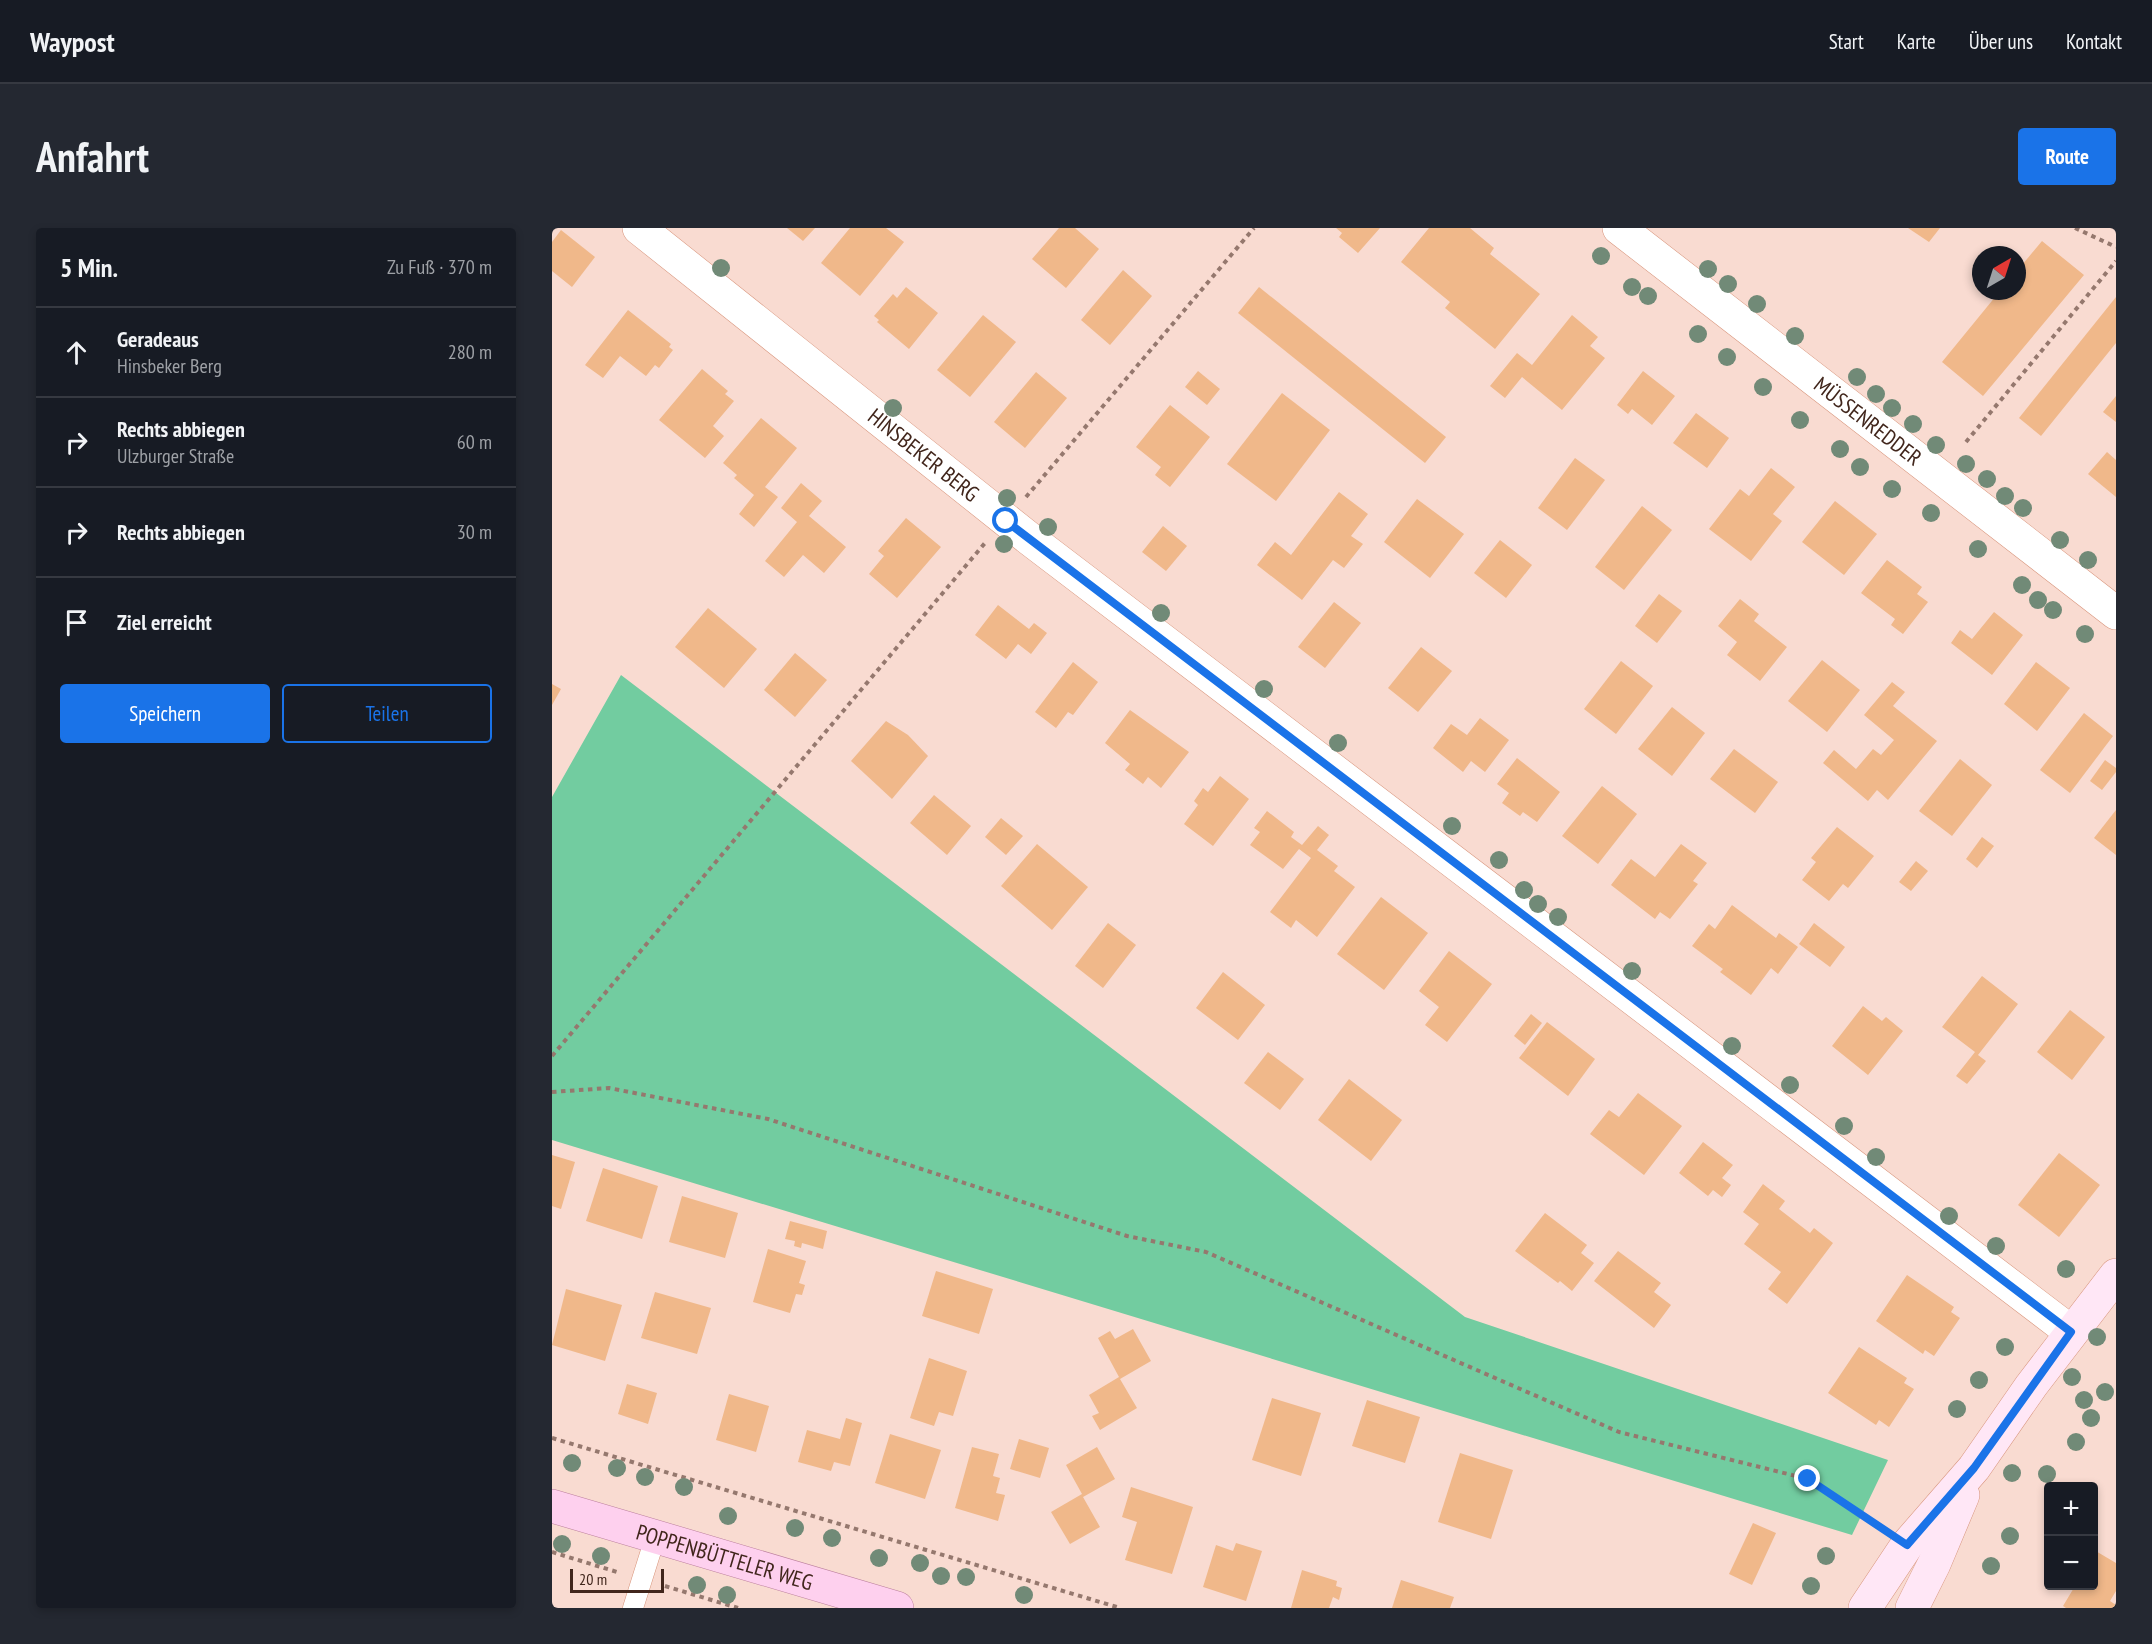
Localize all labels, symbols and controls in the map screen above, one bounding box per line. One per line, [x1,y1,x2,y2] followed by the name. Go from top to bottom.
[30,23,115,60] text: Waypost
[1829,28,1864,55] text: Start
[1897,28,1936,55] text: Karte
[1969,28,2033,55] text: Über uns
[2066,28,2122,55] text: Kontakt
[2018,128,2116,185] button: Route
[36,129,149,184] text: Anfahrt
[1972,246,2026,300] north arrow
[60,251,118,284] text: 5 Min.
[387,254,492,280] text: Zu Fuß · 370 m
[117,325,199,353] text: Geradeaus
[60,336,93,369] icon: ahead
[448,339,492,365] text: 280 m
[117,353,222,379] text: Hinsbeker Berg
[1809,370,1928,471] street label: MÜSSENREDDER
[863,402,985,507] street label: HINSBEKER BERG
[117,415,245,443] text: Rechts abbiegen
[60,426,93,459] icon: right
[457,429,492,455] text: 60 m
[117,443,234,469] text: Ulzburger Straße
[992,507,1018,533] route start
[60,516,93,549] icon: right
[117,518,245,546] text: Rechts abbiegen
[457,519,492,545] text: 30 m
[60,606,93,639] icon: arrive
[117,608,212,636] text: Ziel erreicht
[60,684,270,743] button: Speichern
[282,684,492,743] button: Teilen
[1794,1465,1820,1491] route end
[2044,1482,2098,1590] map controls
[2044,1482,2098,1536] button: +
[633,1518,816,1596] street label: POPPENBÜTTELER WEG
[2044,1536,2098,1590] button: −
[570,1566,664,1594] scale bar
[579,1569,607,1589] text: 20 m

